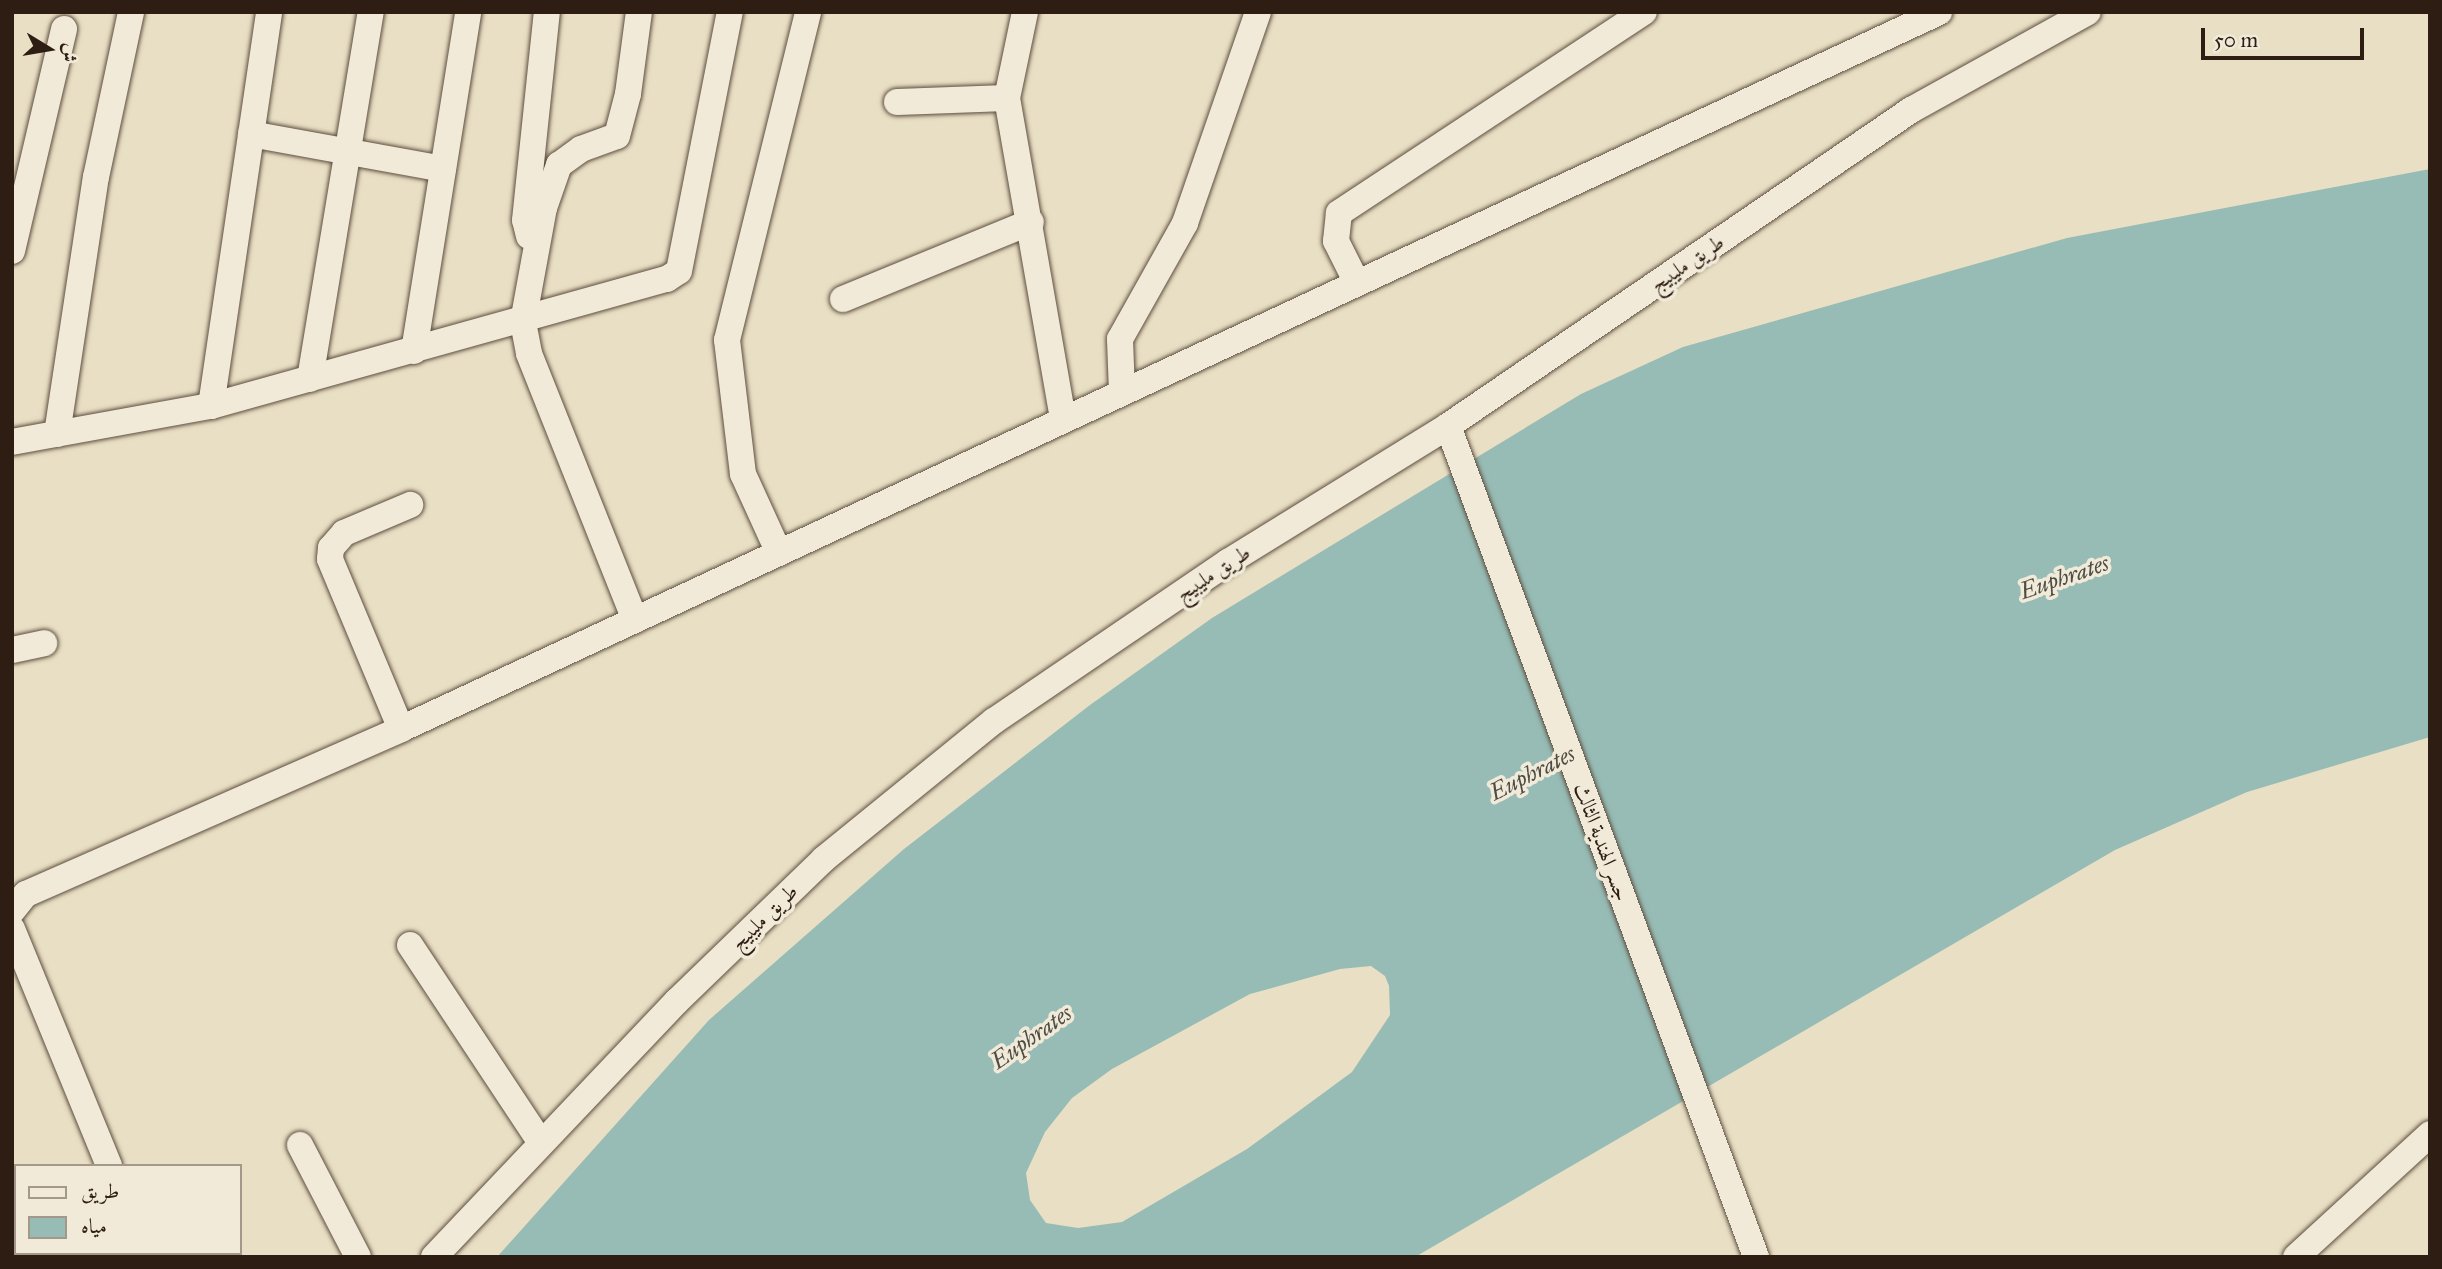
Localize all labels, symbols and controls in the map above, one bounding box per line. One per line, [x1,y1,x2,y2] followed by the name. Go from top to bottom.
[14,14,84,84] north arrow
[2204,14,2367,58] scale bar
[2214,27,2258,53] text: 50 m
[57,42,83,65] text: ش
[1645,229,1729,297] street label: طريق مليبيج
[1171,540,1255,606] street label: طريق مليبيج
[2016,549,2112,605] water label: Euphrates
[1485,740,1579,806] water label: Euphrates
[1569,779,1635,905] street label: جسر الهندية الثالث
[725,879,803,955] street label: طريق مليبيج
[985,999,1077,1075] water label: Euphrates
[14,1164,242,1255] legend
[81,1178,119,1204] text: طريق
[81,1213,107,1239] text: مياه

